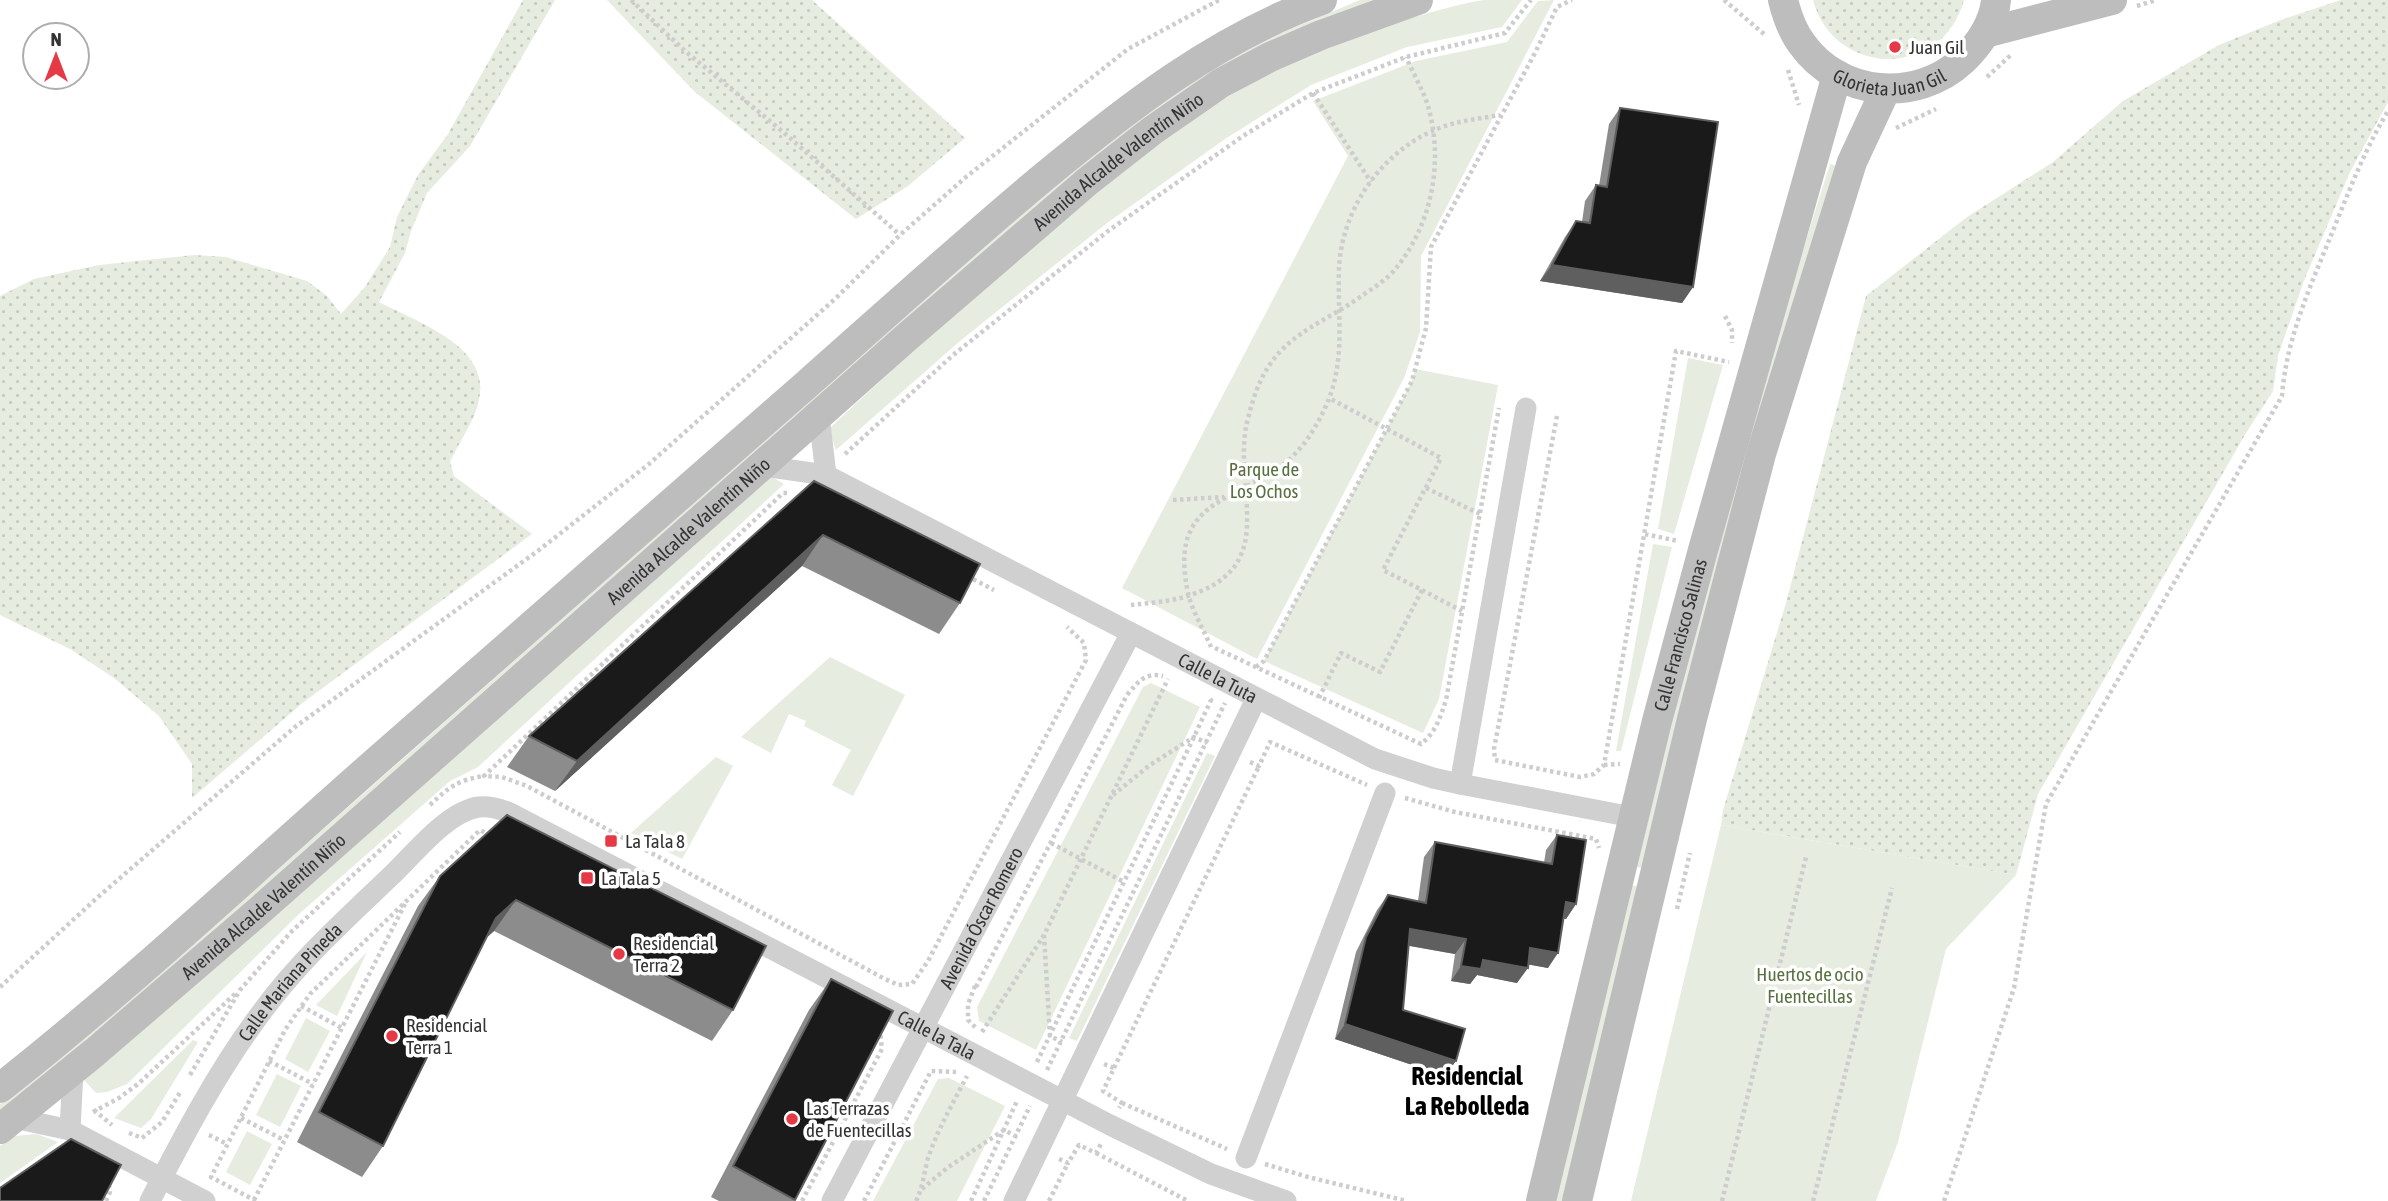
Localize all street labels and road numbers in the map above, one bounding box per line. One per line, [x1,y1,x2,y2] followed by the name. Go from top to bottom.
[1833,58,1947,80] street label: Glorieta Juan Gil
[1028,88,1207,235] street label: Avenida Alcalde Valentín Niño
[602,453,774,609] street label: Avenida Alcalde Valentín Niño
[1649,556,1711,713] street label: Calle Francisco Salinas
[1175,648,1261,707] street label: Calle la Tuta
[177,829,350,984] street label: Avenida Alcalde Valentín Niño
[935,843,1027,992] street label: Avenida Óscar Romero
[233,918,346,1045] street label: Calle Mariana Pineda
[894,1006,979,1064] street label: Calle la Tala

